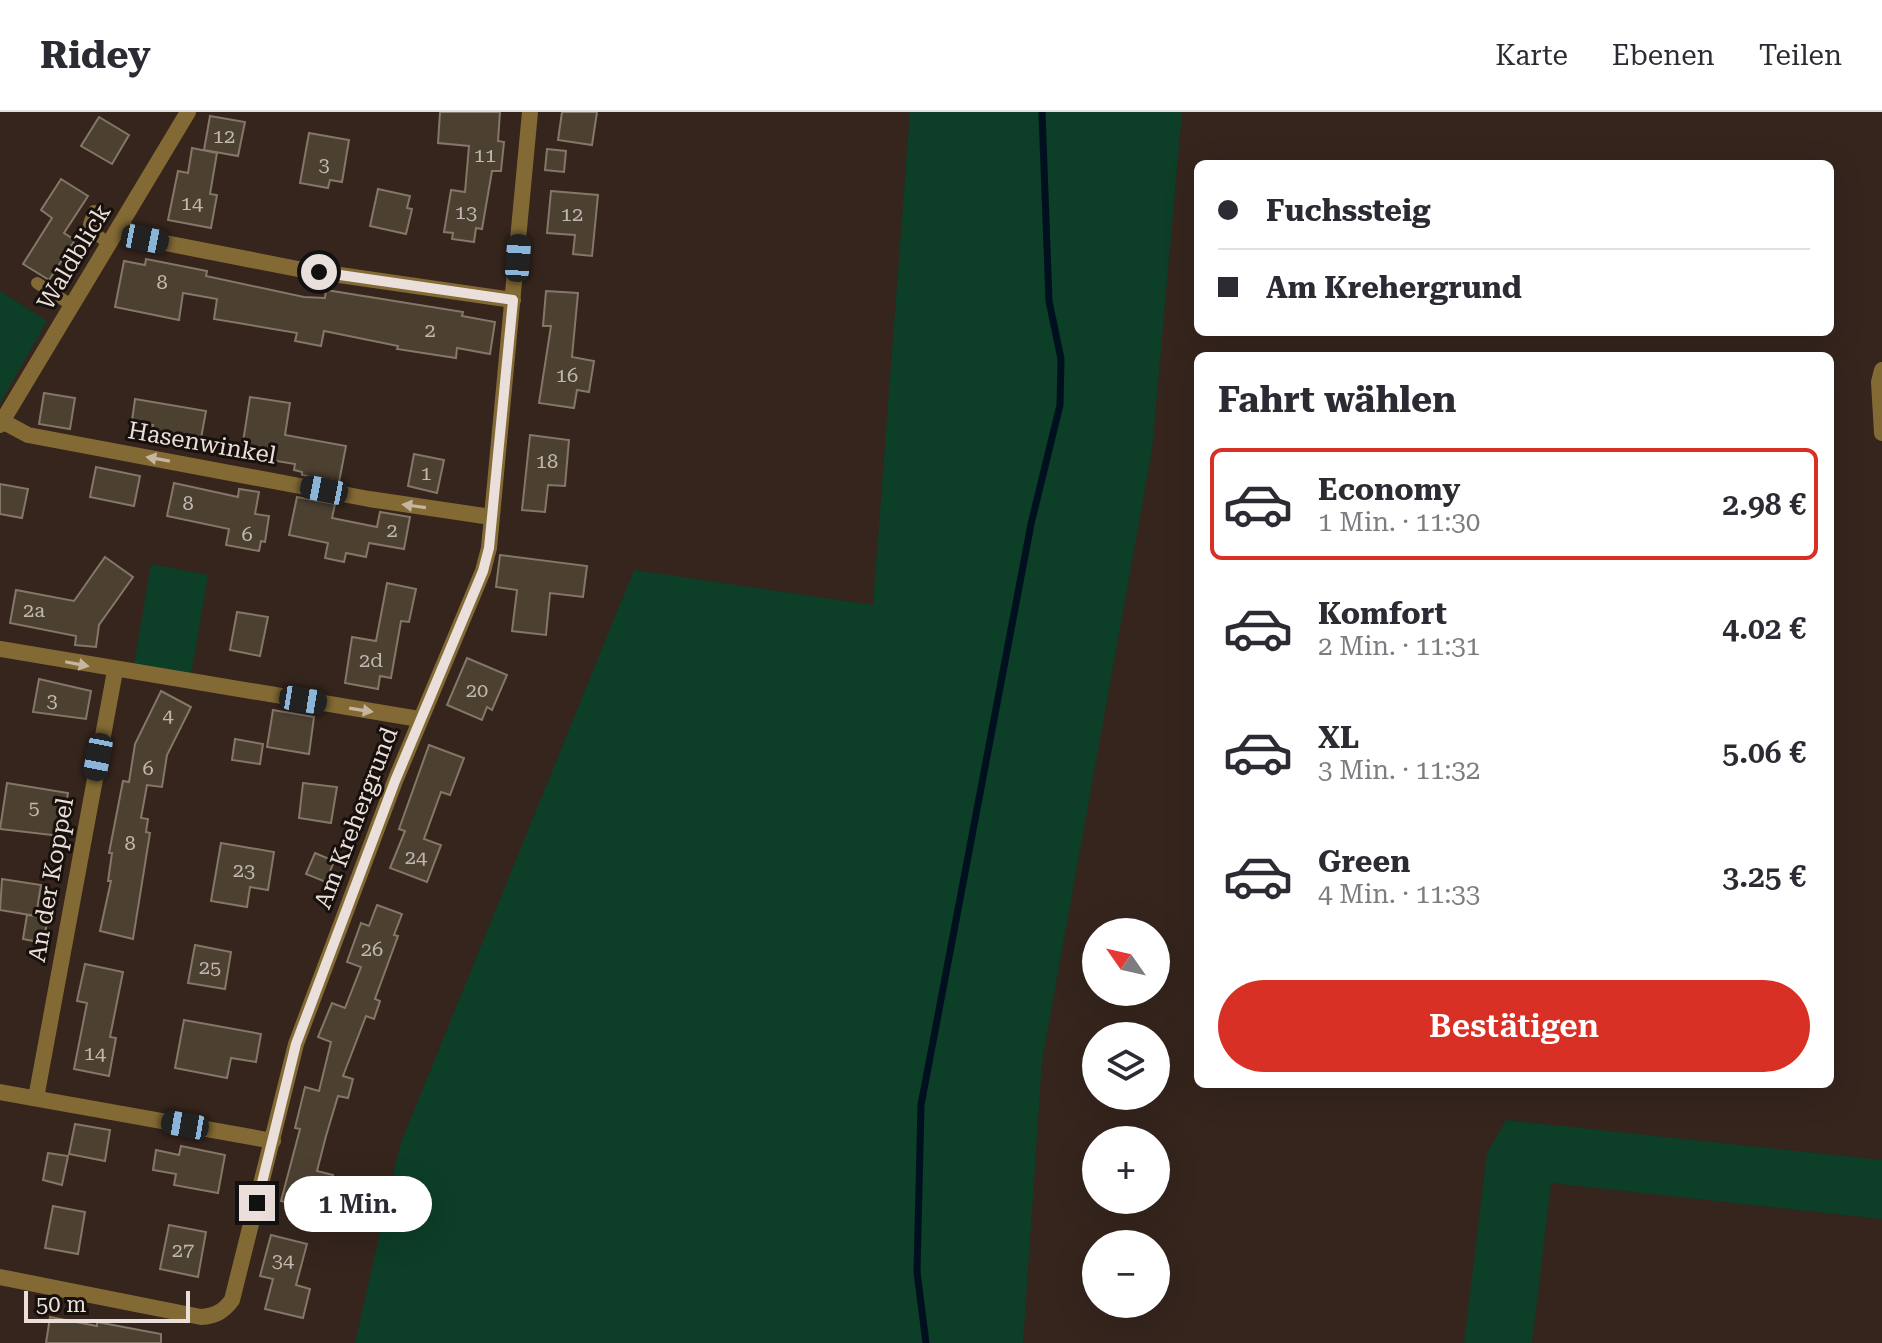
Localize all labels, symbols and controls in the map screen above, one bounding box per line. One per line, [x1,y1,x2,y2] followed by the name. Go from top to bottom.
[40,33,151,77] text: Ridey
[1495,39,1568,72] text: Karte
[1612,39,1715,72] text: Ebenen
[1759,39,1842,72] text: Teilen
[213,124,235,148] house number: 12
[474,143,496,167] house number: 11
[318,152,330,176] house number: 3
[181,191,204,215] house number: 14
[1266,193,1431,228] text: Fuchssteig
[32,199,116,315] street label: Waldblick
[455,200,477,224] house number: 13
[561,202,583,226] house number: 12
[119,223,171,255] car
[504,233,532,283] car
[301,254,337,290] route start
[156,270,168,294] house number: 8
[1266,270,1522,305] text: Am Krehergrund
[424,318,436,342] house number: 2
[556,363,578,387] house number: 16
[1218,379,1456,421] text: Fahrt wählen
[126,416,278,470] street label: Hasenwinkel
[536,449,558,473] house number: 18
[145,453,170,465] one-way arrow
[420,461,432,485] house number: 1
[1222,468,1294,540] icon: car
[1318,472,1460,507] text: Economy
[298,474,350,506] car
[1722,487,1806,522] text: 2.98 €
[182,491,194,515] house number: 8
[401,499,426,512] one-way arrow
[1318,507,1480,537] text: 1 Min. · 11:30
[386,518,398,542] house number: 2
[241,522,253,546] house number: 6
[1222,592,1294,664] icon: car
[1318,596,1447,631] text: Komfort
[23,598,45,622] house number: 2a
[1722,611,1806,646] text: 4.02 €
[1318,631,1480,661] text: 2 Min. · 11:31
[359,648,383,672] house number: 2d
[64,658,89,670] one-way arrow
[466,678,488,702] house number: 20
[277,684,329,716] car
[46,688,58,712] house number: 3
[162,703,174,727] house number: 4
[349,704,374,717] one-way arrow
[1222,716,1294,788] icon: car
[1318,720,1359,755] text: XL
[308,723,404,913] street label: Am Krehergrund
[82,731,114,783] car
[1722,735,1806,770] text: 5.06 €
[1318,755,1480,785] text: 3 Min. · 11:32
[142,756,154,780] house number: 6
[28,795,40,819] house number: 5
[23,796,79,964] street label: An der Koppel
[124,831,136,855] house number: 8
[1222,840,1294,912] icon: car
[1318,844,1410,879] text: Green
[405,845,428,869] house number: 24
[233,858,255,882] house number: 23
[1722,859,1806,894] text: 3.25 €
[1318,879,1480,909] text: 4 Min. · 11:33
[1082,918,1170,1006] north arrow
[1082,918,1170,1318] map controls
[361,937,383,961] house number: 26
[199,955,221,979] house number: 25
[1218,980,1810,1072] button: Bestätigen
[1082,1022,1170,1110] button: layers
[84,1041,107,1065] house number: 14
[159,1109,211,1141] car
[1082,1126,1170,1214] button: +
[285,1175,433,1231] callout: 1 Min.
[239,1185,275,1221] route end
[318,1189,398,1219] text: 1 Min.
[1082,1230,1170,1318] button: −
[172,1238,194,1262] house number: 27
[272,1248,295,1272] house number: 34
[24,1287,190,1323] scale bar
[36,1292,86,1317] text: 50 m

